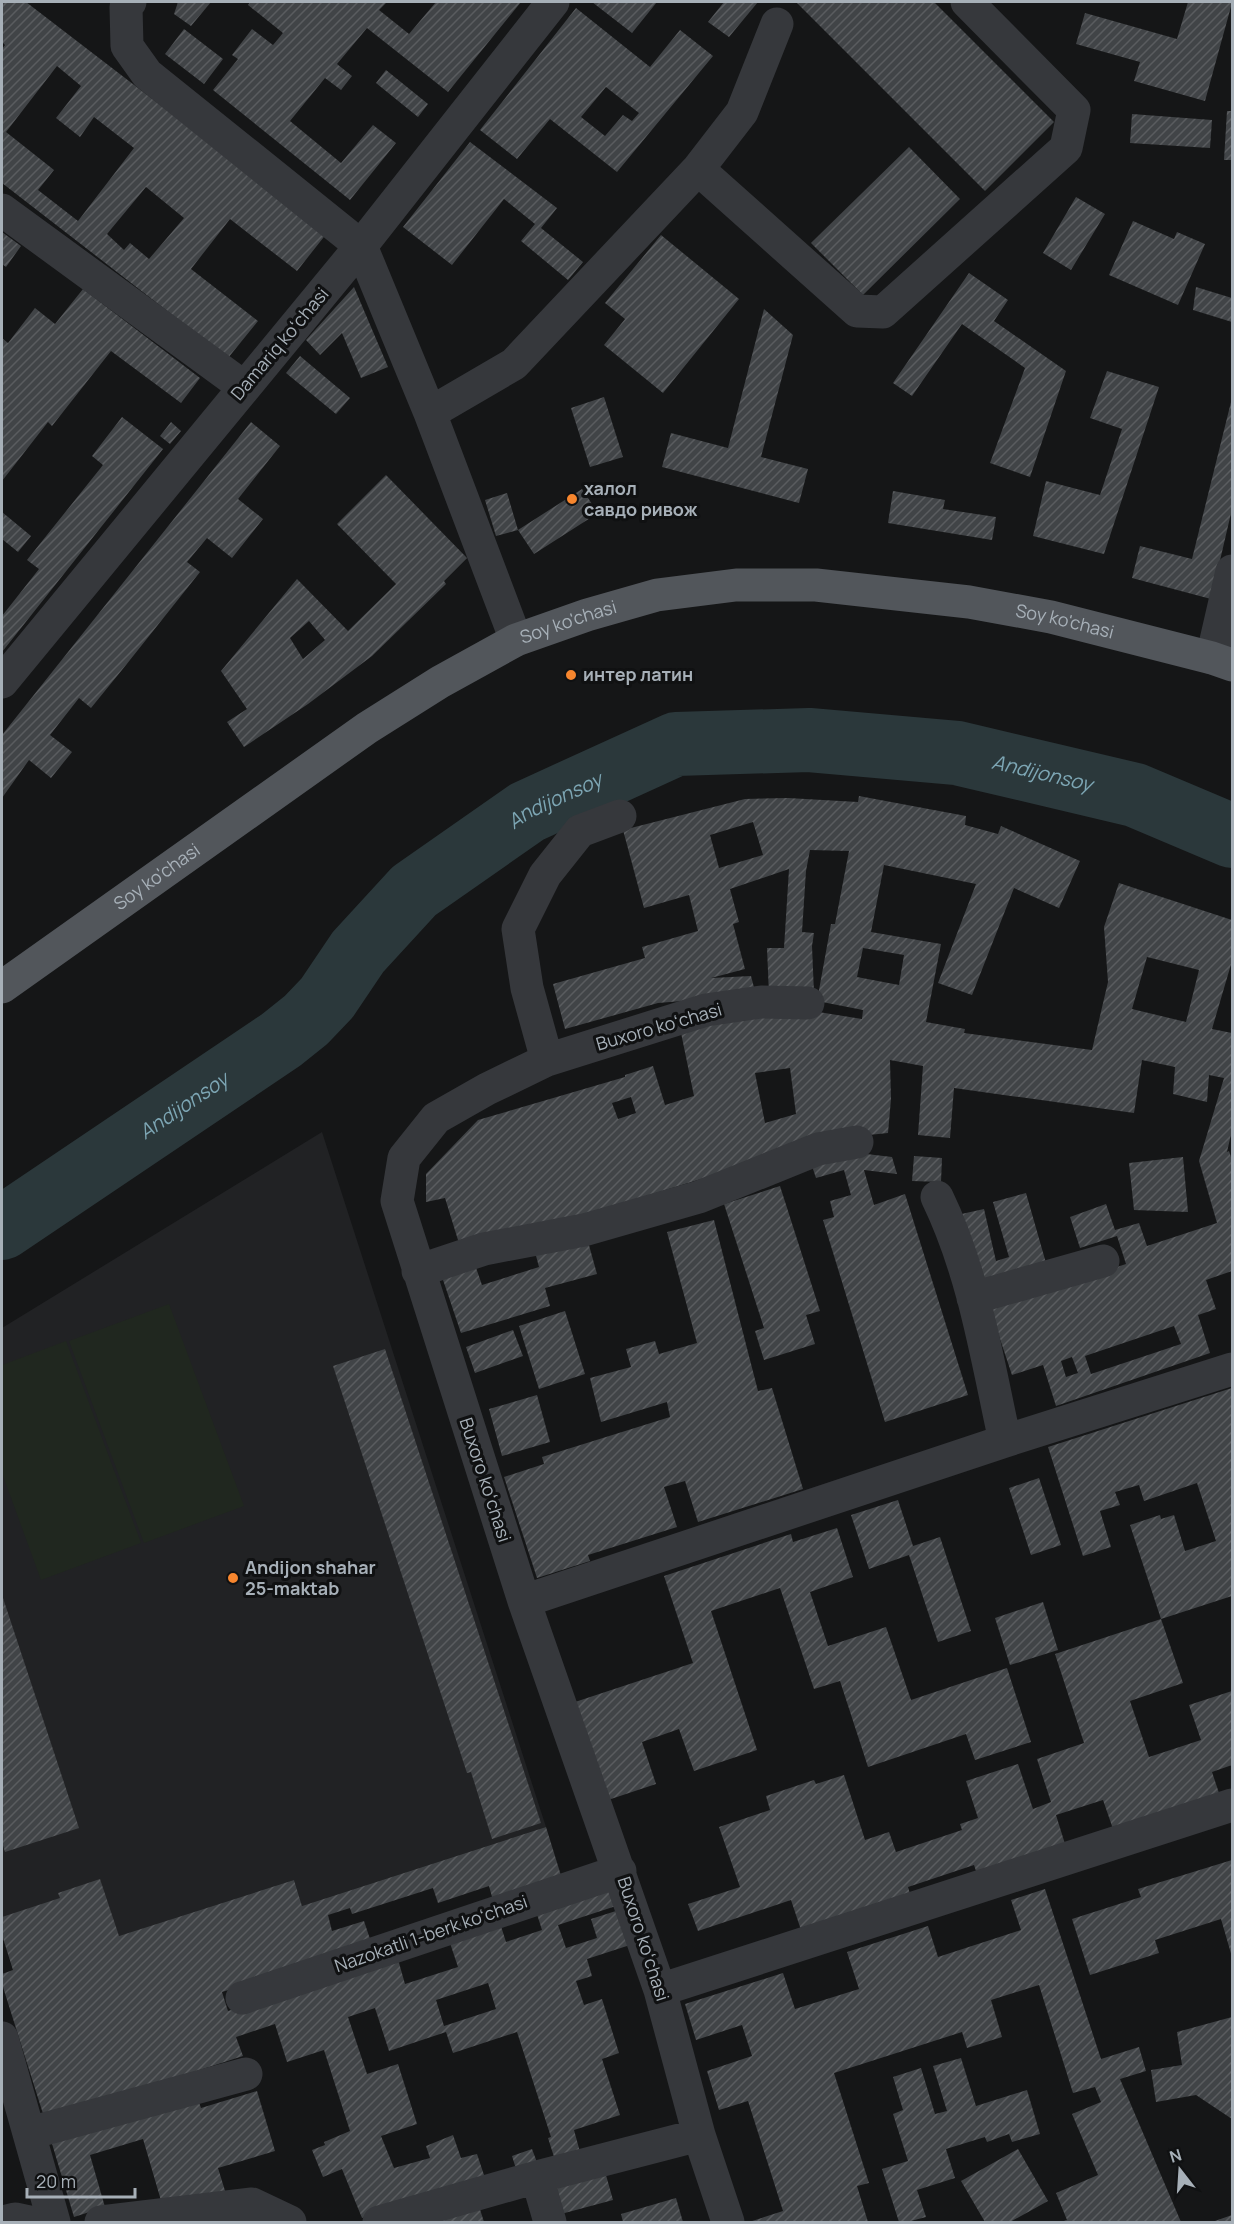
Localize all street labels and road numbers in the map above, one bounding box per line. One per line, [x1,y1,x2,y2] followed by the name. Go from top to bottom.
[225,282,333,405] street label: Damariq koʻchasi
[517,594,619,649] street label: Soy ko'chasi
[1014,598,1117,644] street label: Soy ko'chasi
[109,837,204,915] street label: Soy ko'chasi
[593,997,724,1055] street label: Buxoro koʻchasi
[454,1414,517,1545] street label: Buxoro koʻchasi
[612,1873,675,2004] street label: Buxoro koʻchasi
[331,1889,530,1977] street label: Nazokatli 1-berk koʻchasi

